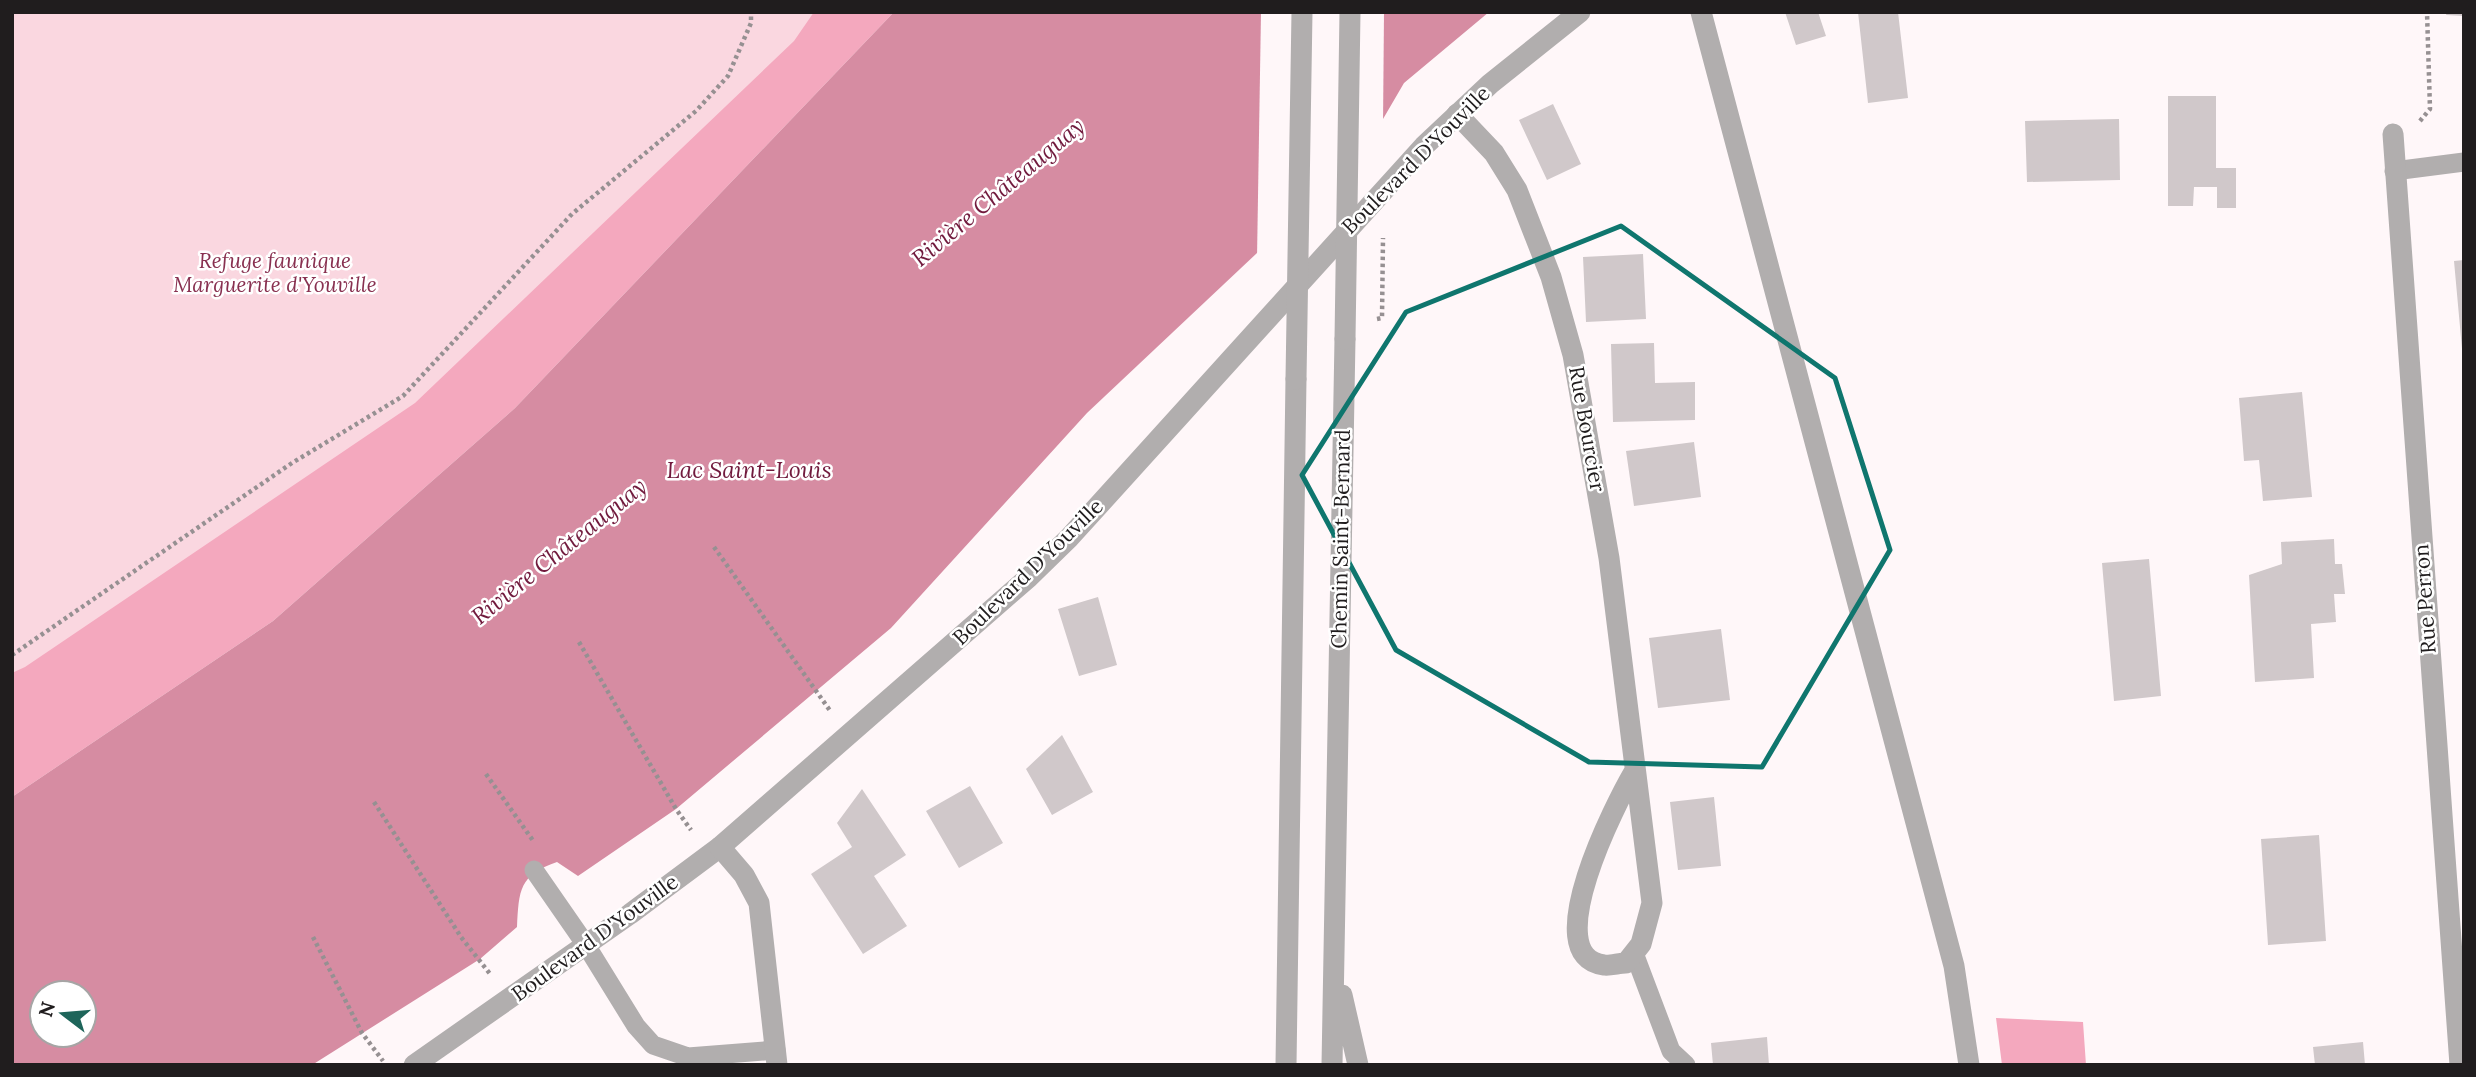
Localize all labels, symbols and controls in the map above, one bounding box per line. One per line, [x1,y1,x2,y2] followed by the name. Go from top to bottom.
[1336,80,1496,240] street label: Boulevard D'Youville
[905,111,1090,272] water label: Rivière Châteauguay
[173,247,377,298] park label: Refuge faunique Marguerite d'Youville
[1563,364,1612,494] street label: Rue Bourcier
[1325,429,1356,649] street label: Chemin Saint-Bernard
[666,455,832,484] water label: Lac Saint-Louis
[465,471,652,630] water label: Rivière Châteauguay
[947,493,1109,650] street label: Boulevard D'Youville
[2407,543,2442,655] street label: Rue Perron
[506,868,683,1007] street label: Boulevard D'Youville
[28,979,98,1049] north arrow
[33,999,60,1020] text: N

